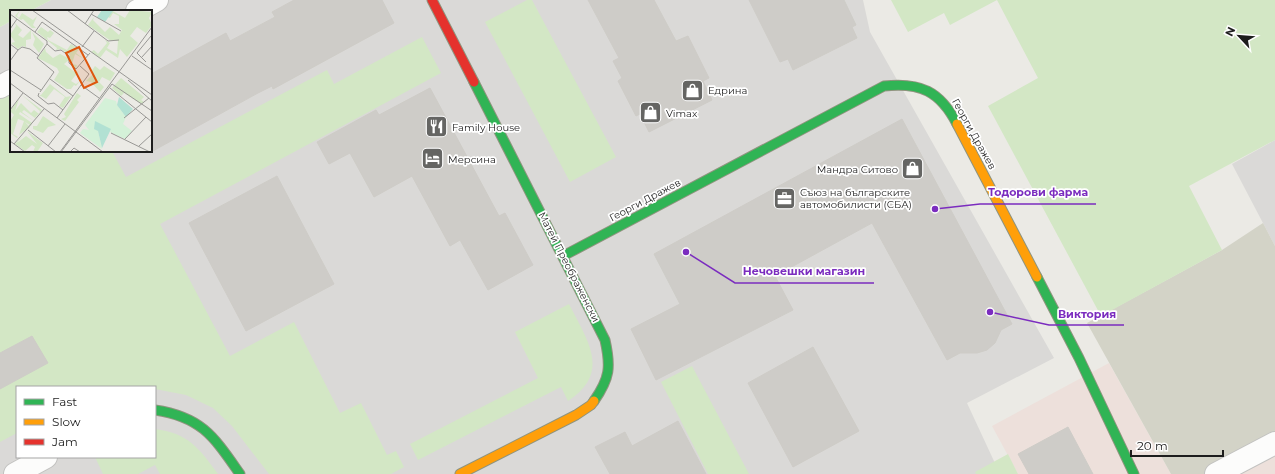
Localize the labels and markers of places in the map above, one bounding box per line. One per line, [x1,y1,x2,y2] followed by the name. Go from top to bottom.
[680,77,706,103] shop icon: Едрина
[708,84,747,97] place label: Едрина
[638,100,664,126] shop icon: Vimax
[666,107,698,120] place label: Vimax
[423,114,449,140] restaurant icon: Family House
[452,121,520,134] place label: Family House
[419,146,445,172] hotel icon: Мерсина
[448,153,496,166] place label: Мерсина
[900,156,926,182] shop icon: Мандра Ситово
[817,163,898,176] place label: Мандра Ситово
[980,181,1096,204] callout: Тодорови фарма
[771,185,797,211] office icon: Съюз на българските автомобилисти (СБА)
[800,186,912,211] place label: Съюз на българските автомобилисти (СБА)
[735,260,874,283] callout: Нечовешки магазин
[1049,302,1124,325] callout: Виктория

